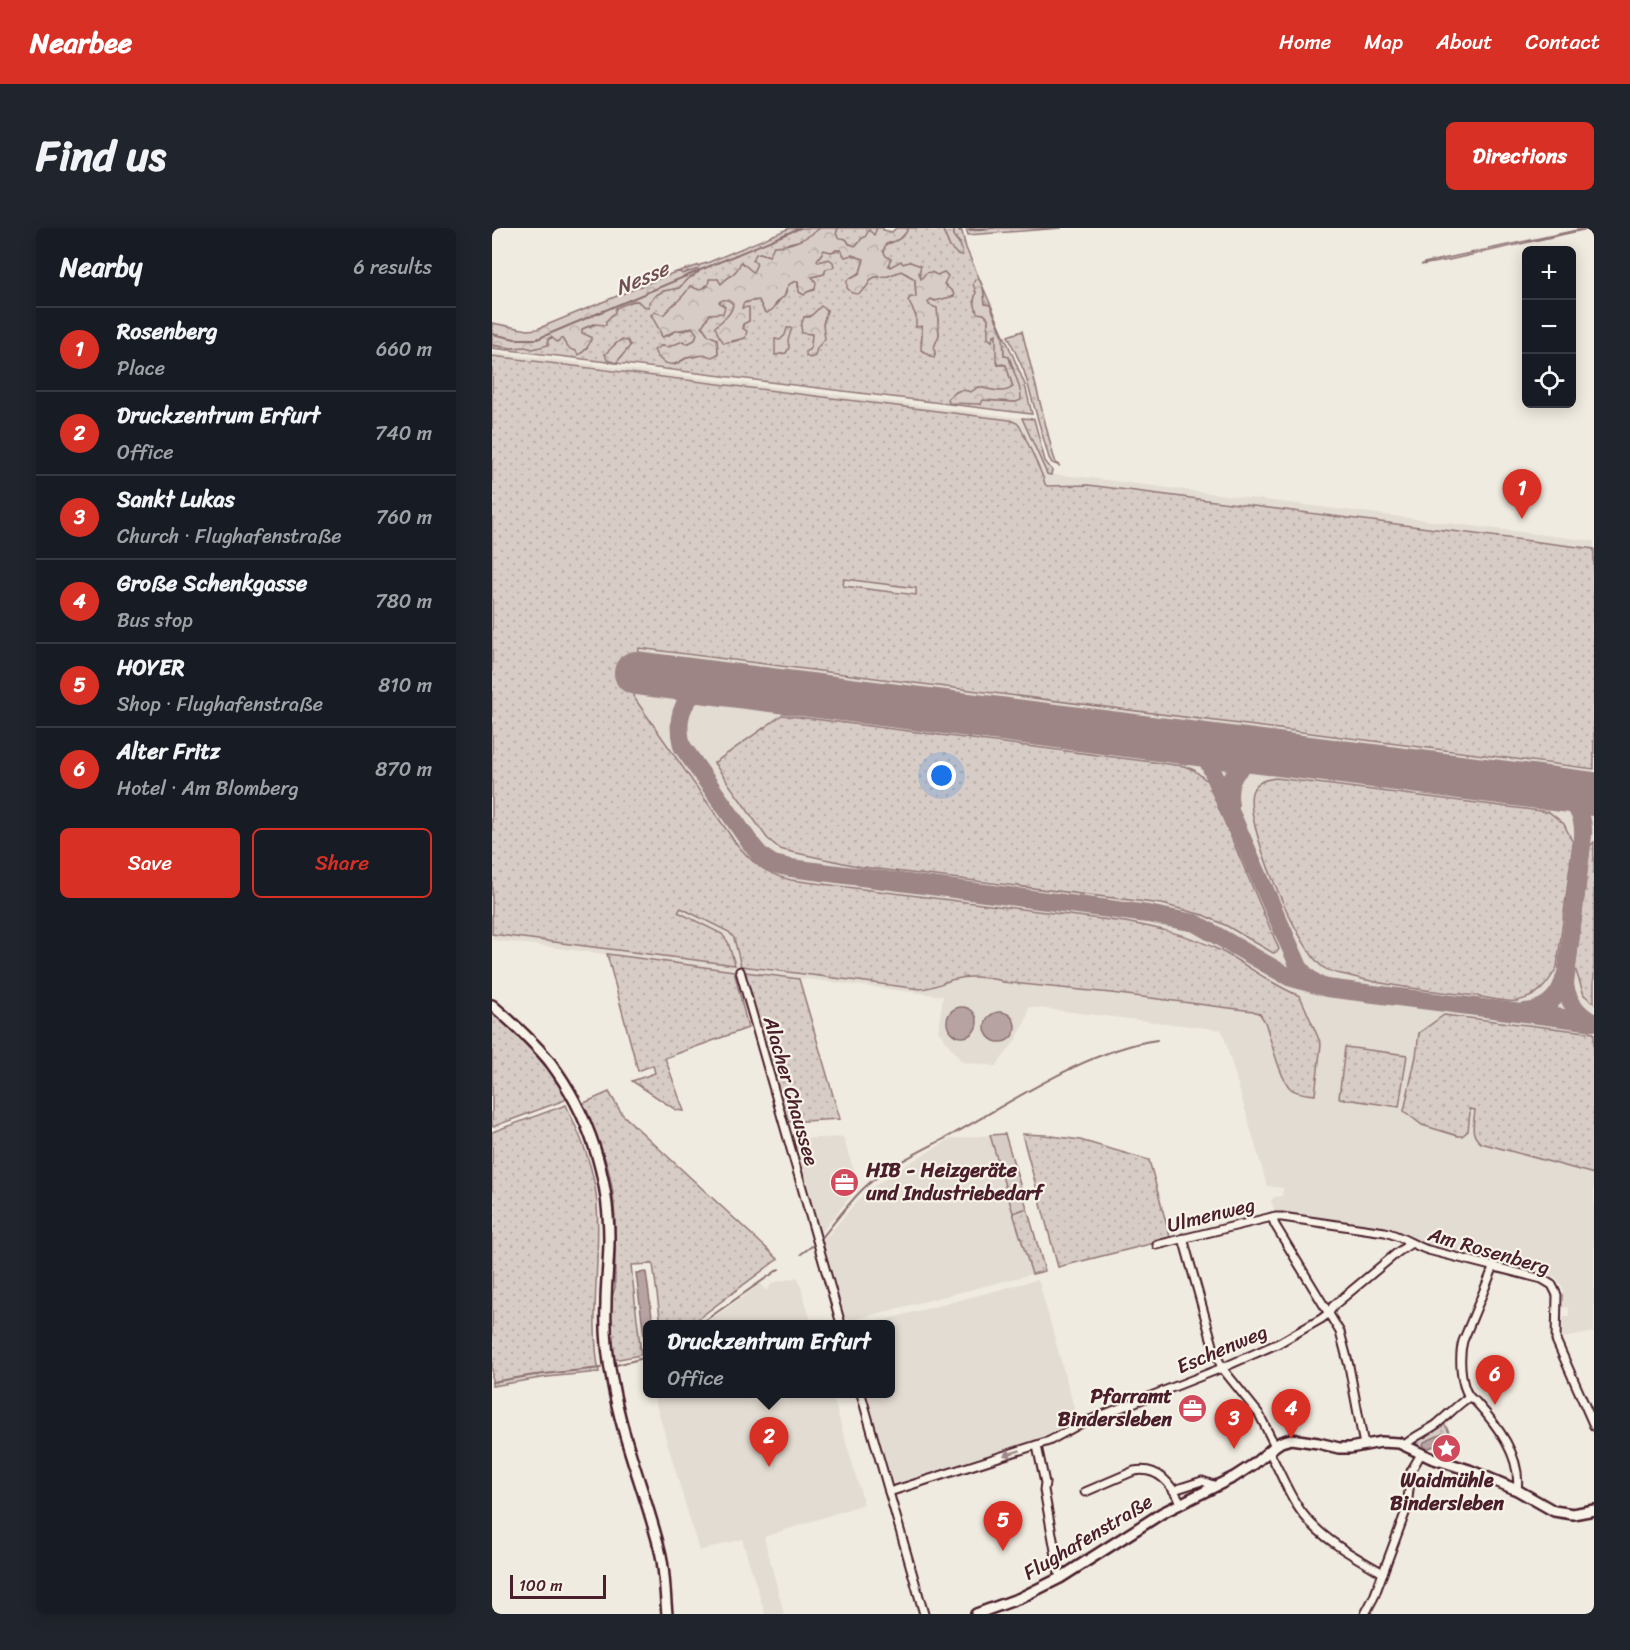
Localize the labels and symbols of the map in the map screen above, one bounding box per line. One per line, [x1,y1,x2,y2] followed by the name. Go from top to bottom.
[609,249,677,306] water label: Nesse
[1502,470,1542,519] pin: 1
[927,761,956,790] your location
[753,1011,829,1170] street label: Alacher Chaussee
[865,1153,1046,1211] place label: HIB - Heizgeräte und Industriebedarf
[829,1166,861,1198] office icon: HIB - Heizgeräte und Industriebedarf
[1163,1187,1259,1243] street label: Ulmenweg
[1423,1217,1554,1285] street label: Am Rosenberg
[1171,1314,1273,1384] street label: Eschenweg
[1476,1356,1514,1405] pin: 6
[1058,1379,1172,1437] place label: Pfarramt Bindersleben
[1272,1390,1310,1439] pin: 4
[1177,1392,1209,1424] office icon: Pfarramt Bindersleben
[1214,1400,1254,1449] pin: 3
[750,1418,788,1467] pin: 2
[1431,1433,1463,1465] place icon: Waidmühle Bindersleben
[1003,1449,1021,1458] one-way arrow
[1390,1463,1504,1521] place label: Waidmühle Bindersleben
[1016,1484,1160,1590] street label: Flughafenstraße
[984,1502,1022,1551] pin: 5
[510,1572,606,1600] scale bar

